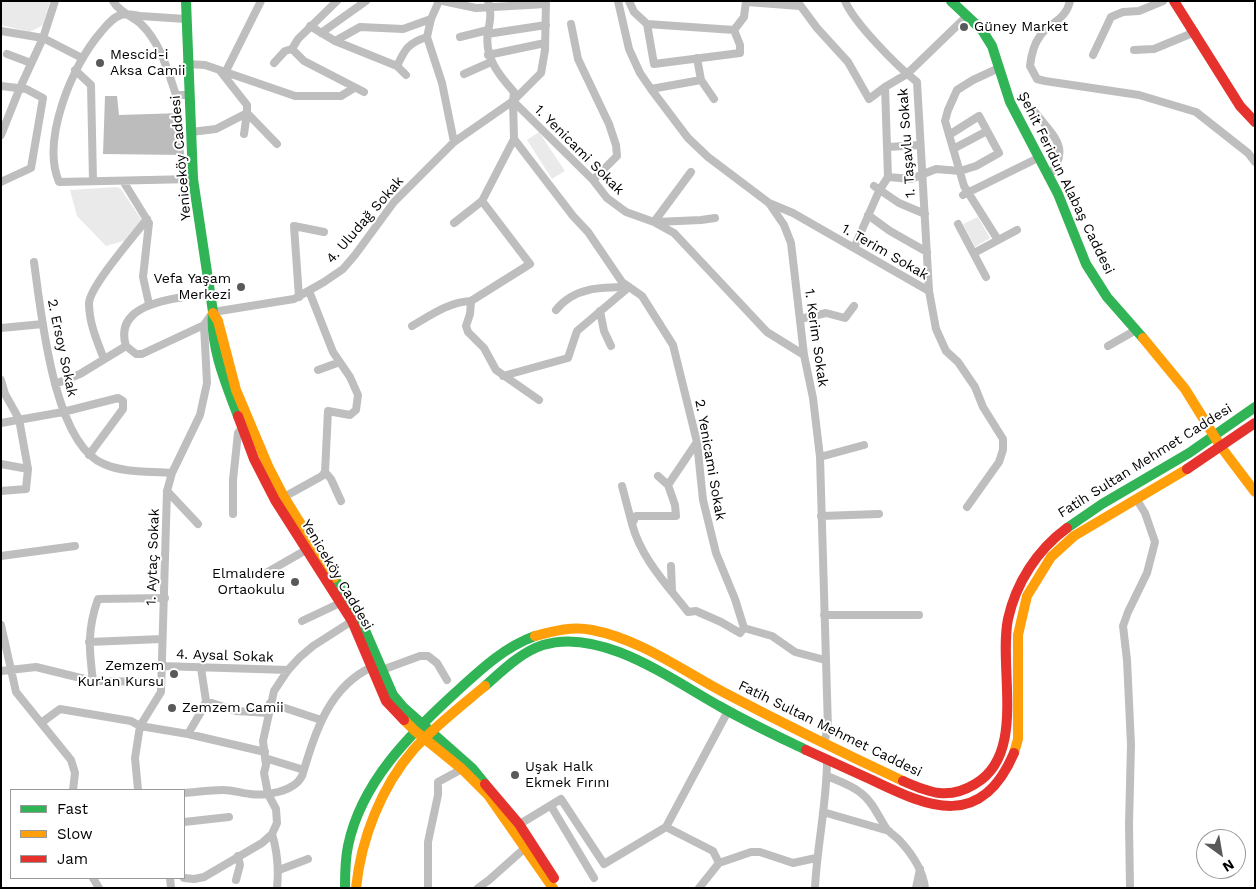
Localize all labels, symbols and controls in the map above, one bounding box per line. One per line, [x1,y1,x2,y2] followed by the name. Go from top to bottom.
[974,19,1068,35] place label: Güney Market
[958,21,970,33] marker: Güney Market
[110,47,185,80] place label: Mescid-i Aksa Camii
[94,57,106,69] marker: Mescid-i Aksa Camii
[895,88,919,198] street label: 1. Taşavlu Sokak
[1014,89,1118,277] street label: Şehit Feridun Alabaş Caddesi
[167,95,195,221] street label: Yeniceköy Caddesi
[531,102,627,198] street label: 1. Yenicami Sokak
[323,173,407,267] street label: 4. Uludağ Sokak
[839,220,931,284] street label: 1. Terim Sokak
[153,271,231,304] place label: Vefa Yaşam Merkezi
[235,281,247,293] marker: Vefa Yaşam Merkezi
[801,288,831,388] street label: 1. Kerim Sokak
[43,298,81,398] street label: 2. Ersoy Sokak
[691,398,729,522] street label: 2. Yenicami Sokak
[1055,400,1235,522] street label: Fatih Sultan Mehmet Caddesi
[143,508,163,606] street label: 1. Aytaç Sokak
[297,517,377,633] street label: Yeniceköy Caddesi
[212,566,285,598] place label: Elmalıdere Ortaokulu
[289,576,301,588] marker: Elmalıdere Ortaokulu
[176,646,274,666] street label: 4. Aysal Sokak
[77,658,164,690] place label: Zemzem Kur'an Kursu
[168,668,180,680] marker: Zemzem Kur'an Kursu
[736,677,924,781] street label: Fatih Sultan Mehmet Caddesi
[182,700,284,716] place label: Zemzem Camii
[166,702,178,714] marker: Zemzem Camii
[525,759,610,792] place label: Uşak Halk Ekmek Fırını
[509,769,521,781] marker: Uşak Halk Ekmek Fırını
[10,789,185,879] legend
[57,800,88,818] text: Fast
[57,825,93,843] text: Slow
[1196,829,1246,879] north arrow
[57,850,88,868] text: Jam
[1220,856,1237,875] text: N

